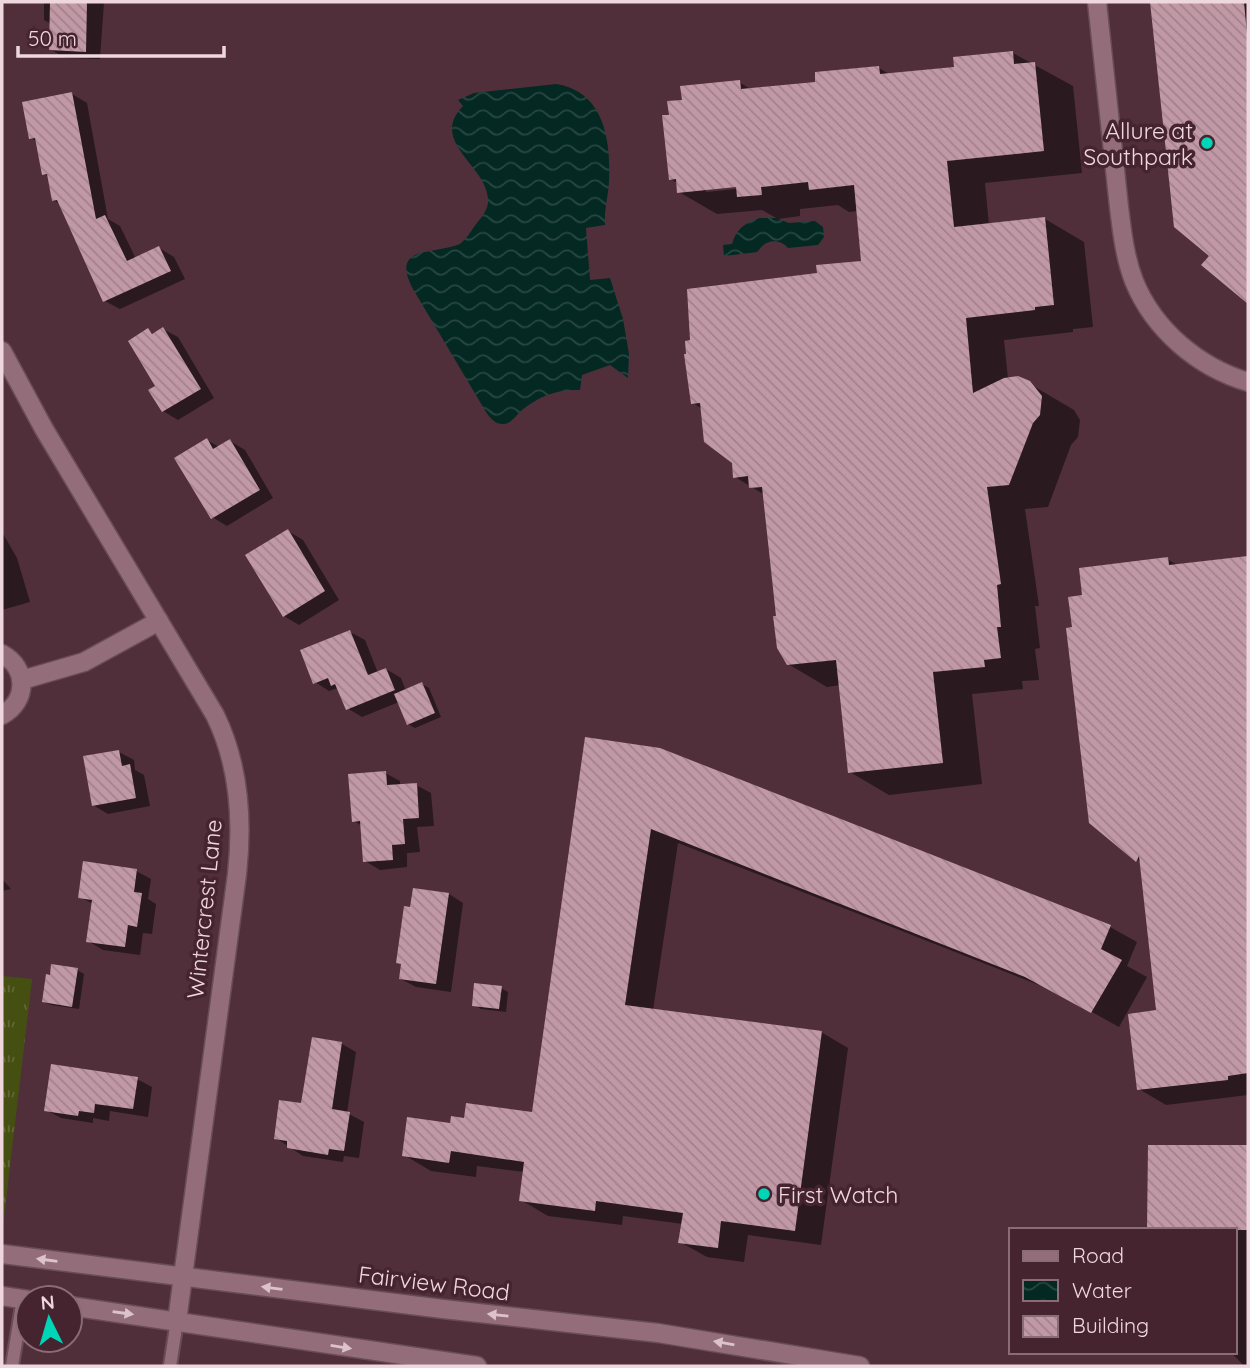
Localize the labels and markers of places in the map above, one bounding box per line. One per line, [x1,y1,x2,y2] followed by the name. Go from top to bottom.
[1083,116,1193,171] place label: Allure at Southpark
[1199,135,1215,151] marker: Allure at Southpark
[778,1180,898,1209] place label: First Watch
[756,1186,772,1202] marker: First Watch

